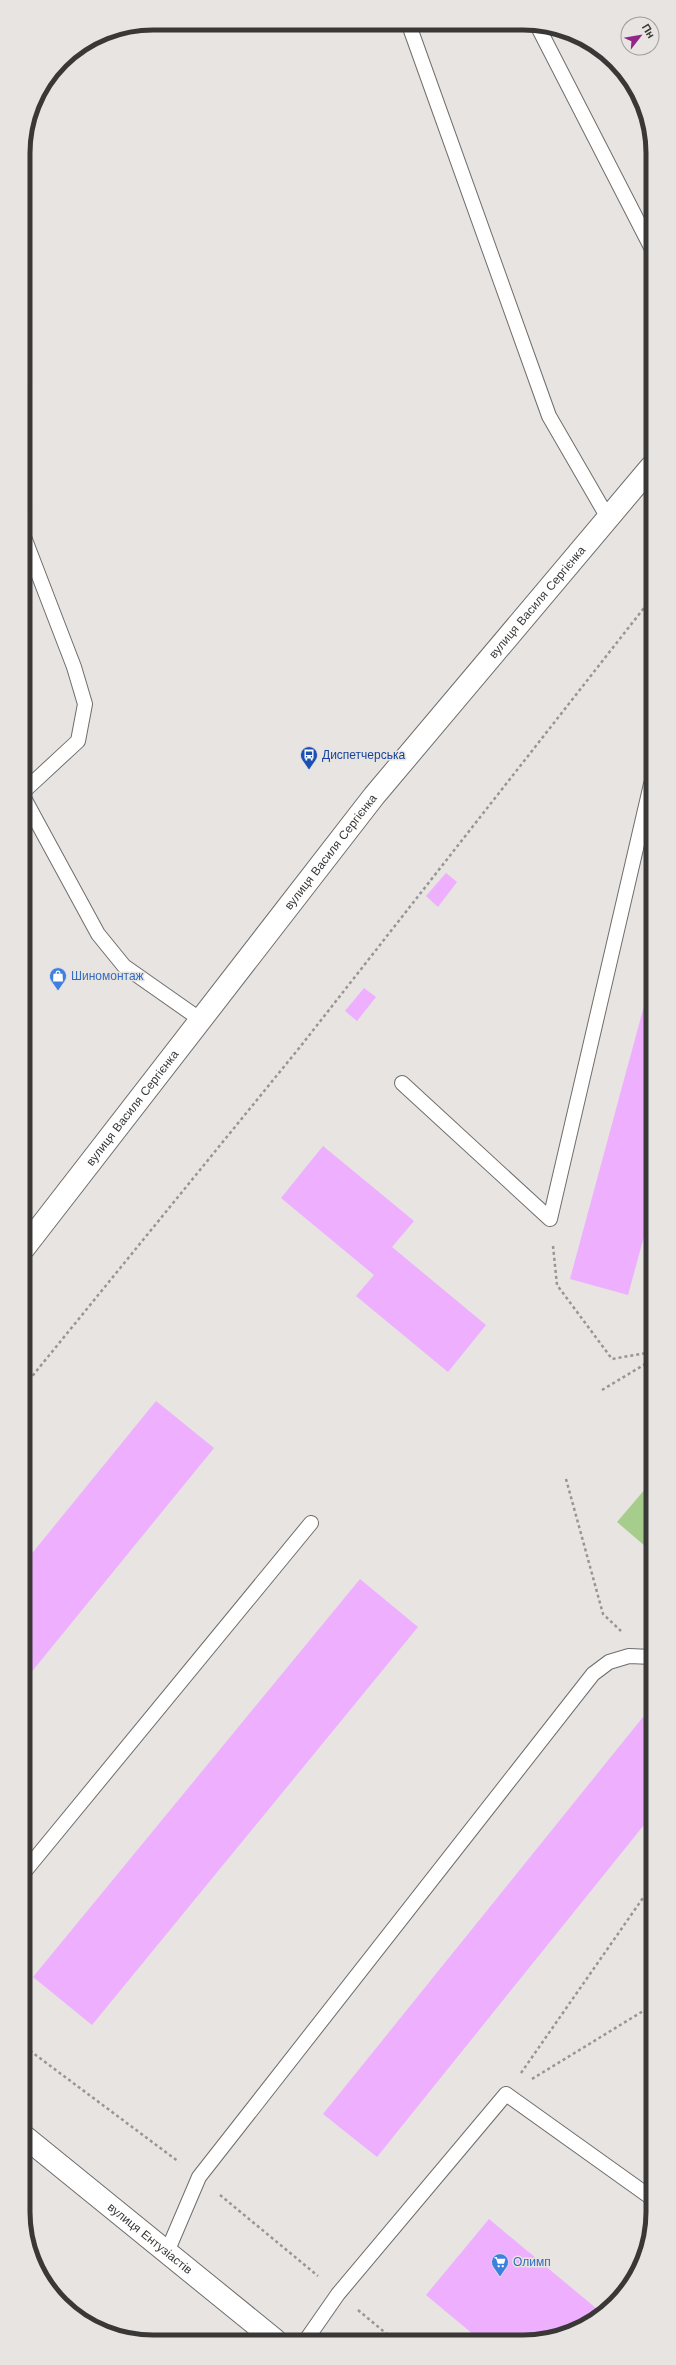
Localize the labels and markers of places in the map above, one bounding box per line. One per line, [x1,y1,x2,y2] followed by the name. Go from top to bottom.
[299,745,319,770] bus stop icon: Диспетчерська
[322,748,405,762] place label: Диспетчерська
[48,966,68,991] shop icon: Шиномонтаж
[71,969,144,983] place label: Шиномонтаж
[490,2252,510,2277] supermarket icon: Олимп
[513,2255,551,2269] place label: Олимп

